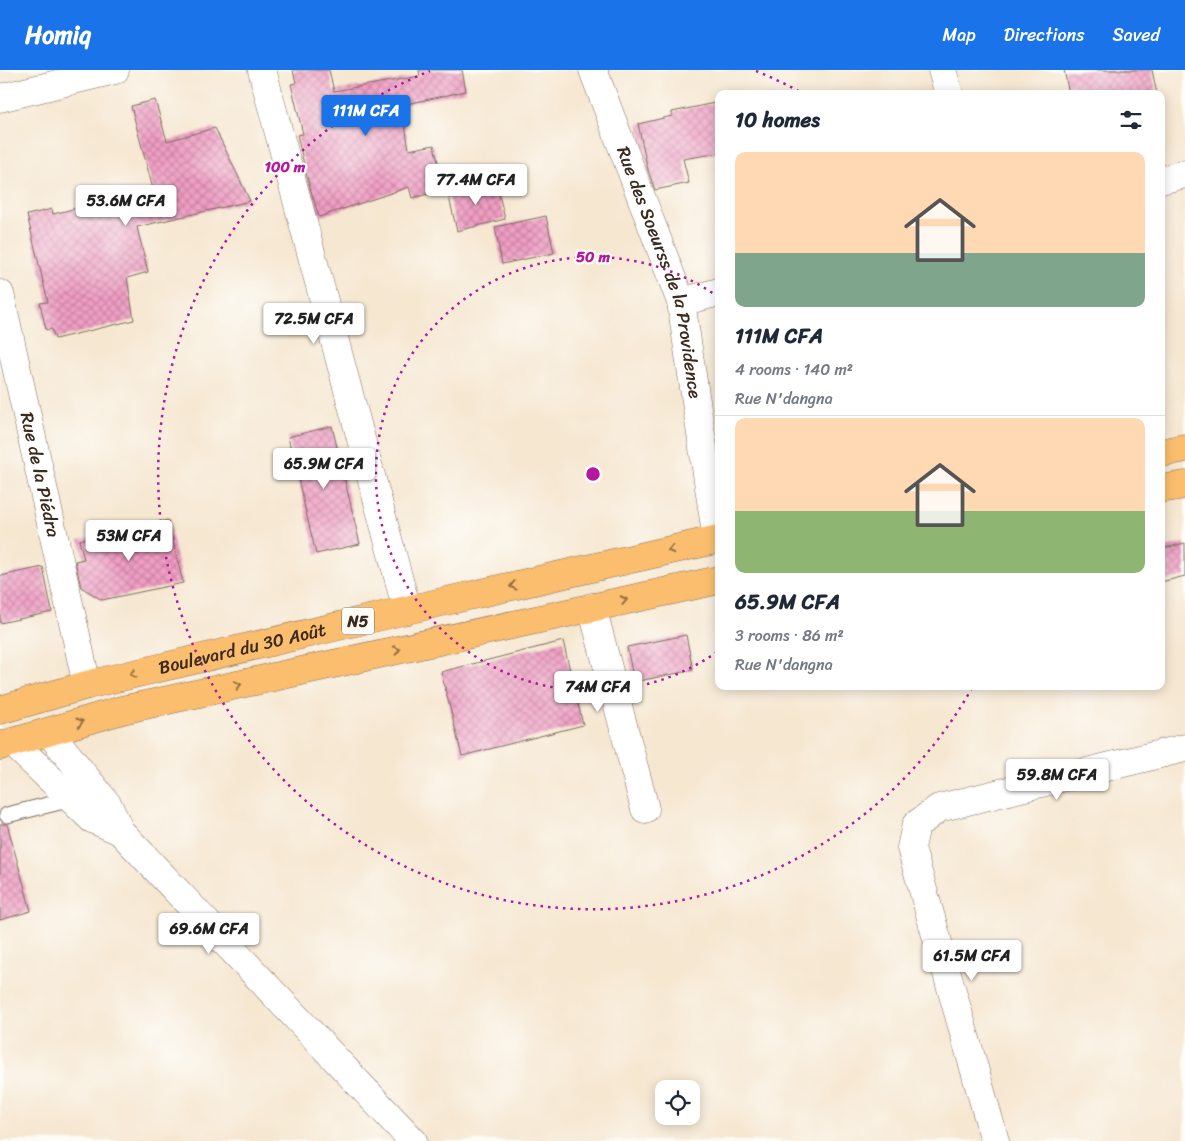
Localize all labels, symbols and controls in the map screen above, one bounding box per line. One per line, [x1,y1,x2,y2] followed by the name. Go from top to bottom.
[25,14,91,56] text: Homiq
[943,19,976,51] text: Map
[1004,19,1085,51] text: Directions
[1113,19,1160,51] text: Saved
[314,94,418,137] pin: 111M CFA
[332,96,400,125] text: 111M CFA
[735,101,820,139] text: 10 homes
[1117,106,1145,134] icon: filters
[607,142,711,401] street label: Rue des Soeurss de la Providence
[265,154,306,180] text: 100 m
[419,164,533,206] pin: 77.4M CFA
[436,165,516,194] text: 77.4M CFA
[69,184,183,227] pin: 53.6M CFA
[895,185,985,275] icon: home
[87,186,165,215] text: 53.6M CFA
[576,244,611,270] text: 50 m
[257,302,371,345] pin: 72.5M CFA
[274,304,354,333] text: 72.5M CFA
[735,317,823,355] text: 111M CFA
[735,355,853,384] text: 4 rooms · 140 m²
[735,384,833,413] text: Rue N'dangna
[11,409,70,540] street label: Rue de la Piédra
[267,448,381,490] pin: 65.9M CFA
[284,449,364,478] text: 65.9M CFA
[895,450,985,540] icon: home
[584,465,602,483] centre of rings
[83,520,175,562] pin: 53M CFA
[97,521,161,550] text: 53M CFA
[667,544,676,555] one-way arrow
[508,580,517,591] one-way arrow
[735,583,840,621] text: 65.9M CFA
[620,595,629,606] one-way arrow
[342,608,374,634] road number: N5
[155,613,329,684] street label: Boulevard du 30 Août
[735,621,844,650] text: 3 rooms · 86 m²
[393,645,402,656] one-way arrow
[735,650,833,679] text: Rue N'dangna
[128,668,137,679] one-way arrow
[552,670,644,713] pin: 74M CFA
[565,672,631,701] text: 74M CFA
[234,680,243,691] one-way arrow
[76,718,84,728] one-way arrow
[1000,758,1114,801] pin: 59.8M CFA
[1017,760,1097,789] text: 59.8M CFA
[152,912,266,955] pin: 69.6M CFA
[169,914,249,943] text: 69.6M CFA
[915,940,1029,982] pin: 61.5M CFA
[934,941,1010,970] text: 61.5M CFA
[655,1080,700,1125] map controls
[655,1080,700,1125] button: locate

